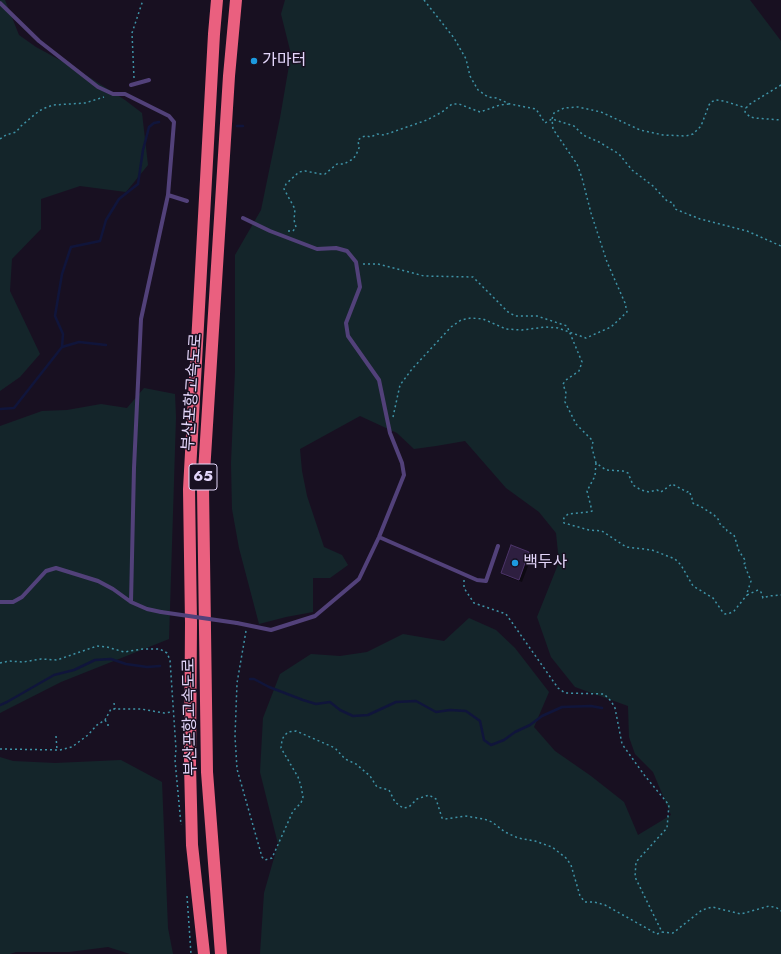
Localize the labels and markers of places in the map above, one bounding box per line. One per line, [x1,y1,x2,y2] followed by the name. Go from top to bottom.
[262,51,306,71] place label: 가마터
[249,56,259,66] marker: 가마터
[523,553,567,573] place label: 백두사
[510,558,520,568] marker: 백두사

